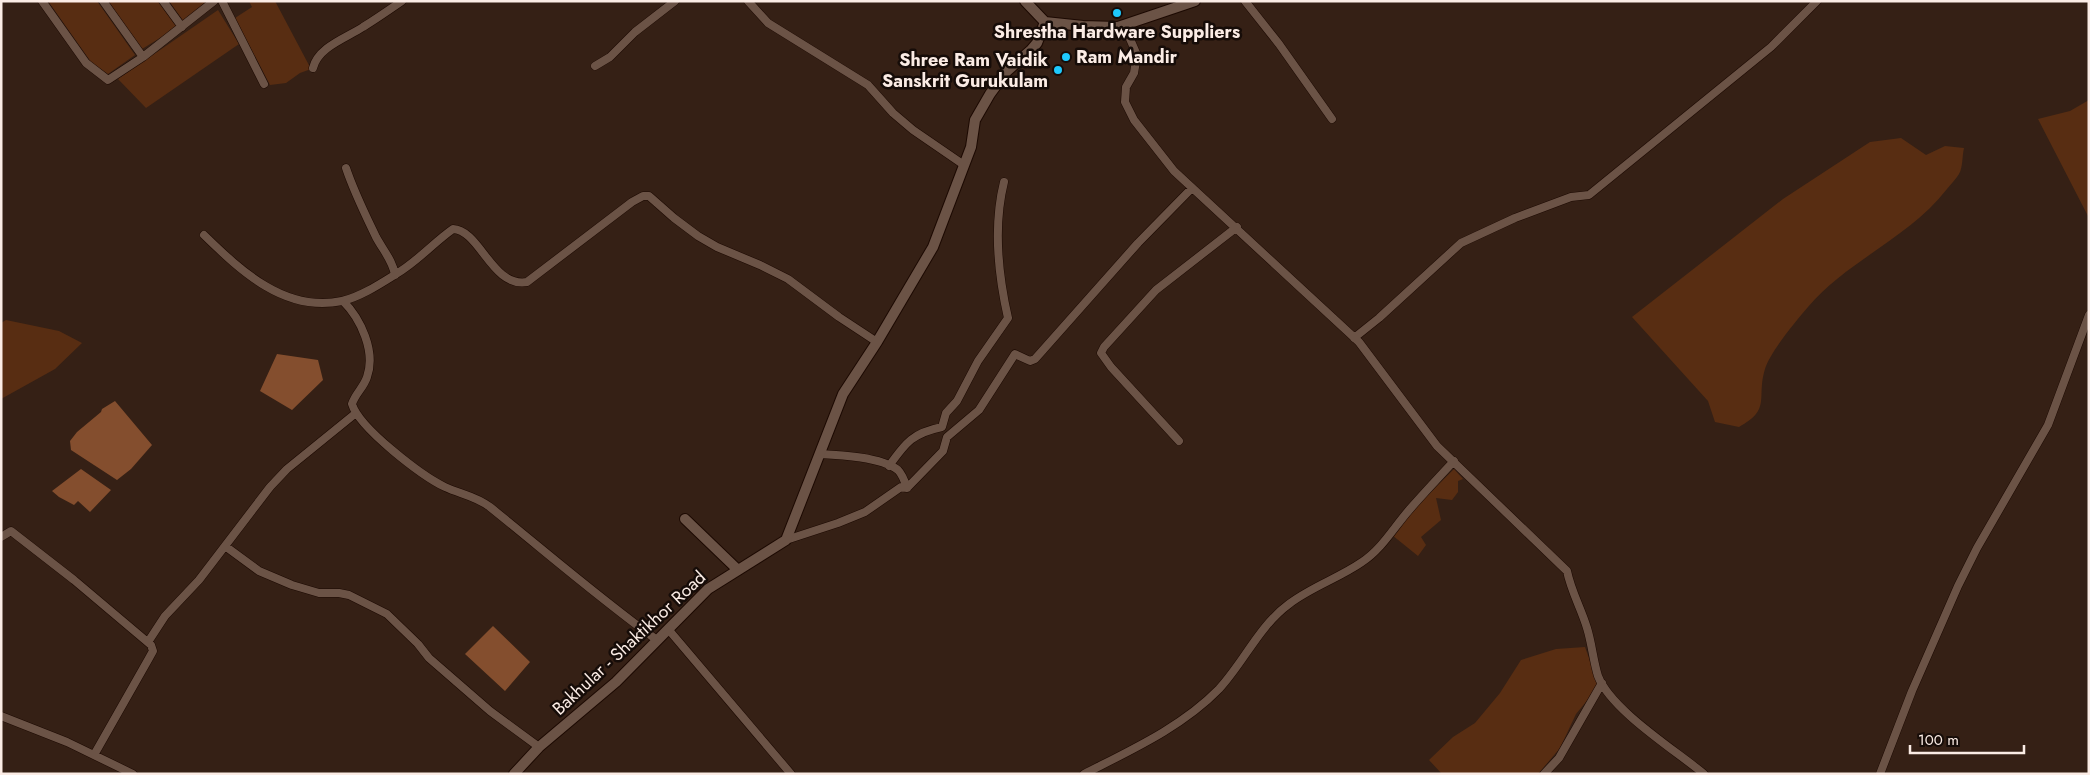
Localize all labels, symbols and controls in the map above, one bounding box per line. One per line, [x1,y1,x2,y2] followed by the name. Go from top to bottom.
[1111,7,1123,19] marker: Shrestha Hardware Suppliers
[994,19,1240,45] place label: Shrestha Hardware Suppliers
[1076,44,1178,70] place label: Ram Mandir
[882,47,1049,94] place label: Shree Ram Vaidik Sanskrit Gurukulam
[1060,51,1072,63] marker: Ram Mandir
[1052,64,1064,76] marker: Shree Ram Vaidik Sanskrit Gurukulam
[546,565,712,721] street label: Bakhular - Shaktikhor Road
[1910,722,2024,754] scale bar
[1918,729,1959,751] text: 100 m

